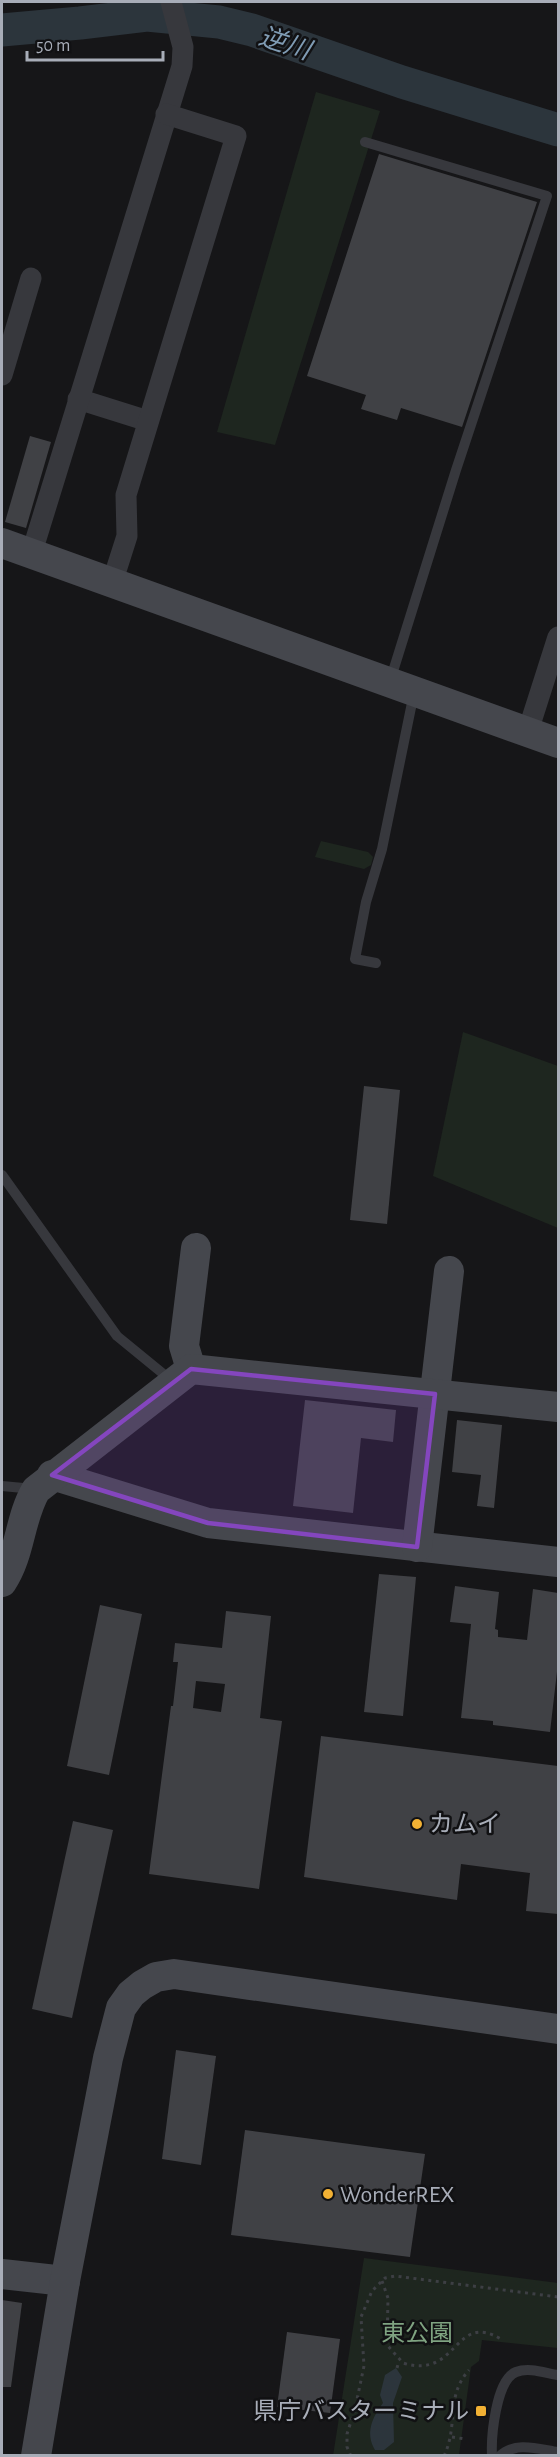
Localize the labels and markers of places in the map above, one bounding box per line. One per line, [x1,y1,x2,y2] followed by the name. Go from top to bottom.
[429,1812,501,1837] place label: カムイ
[410,1817,424,1831] marker: カムイ
[340,2183,454,2207] place label: WonderREX
[321,2187,335,2201] marker: WonderREX
[253,2399,469,2424] place label: 県庁バスターミナル
[474,2404,488,2418] marker: 県庁バスターミナル

